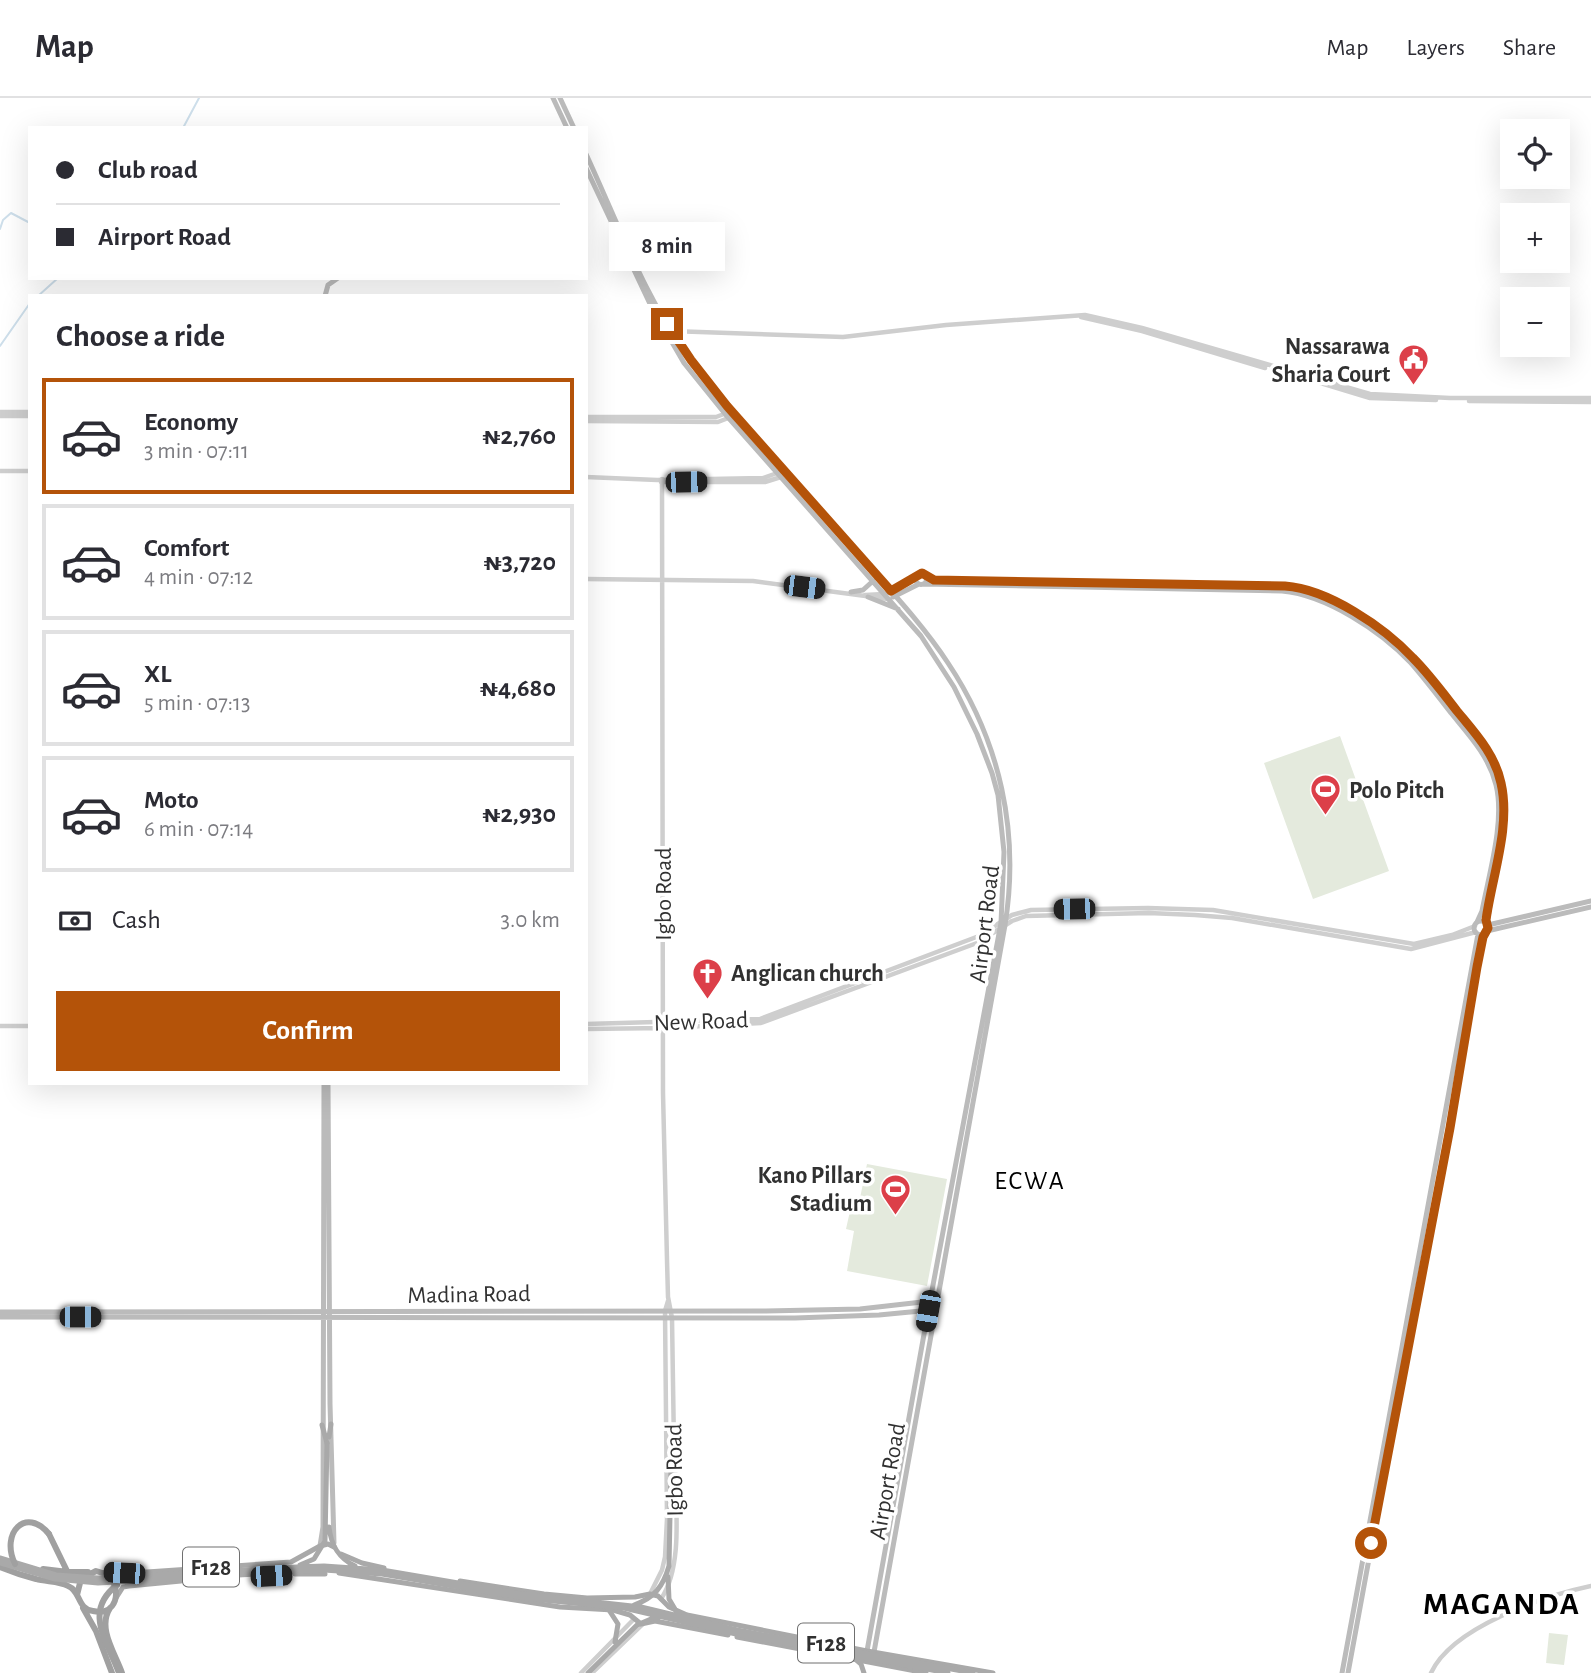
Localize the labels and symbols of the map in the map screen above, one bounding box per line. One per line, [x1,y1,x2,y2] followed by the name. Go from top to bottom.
[609,222,725,272] callout: 8 min
[651,308,683,340] route end
[1271,335,1390,387] place label: Nassarawa Sharia Court
[1396,343,1430,387] public building icon: Nassarawa Sharia Court
[665,471,708,493] car
[782,574,827,600] car
[1309,773,1343,817] sports icon: Polo Pitch
[1349,779,1445,803] place label: Polo Pitch
[652,847,676,941] street label: Igbo Road
[966,864,1004,984] street label: Airport Road
[1053,898,1096,920] car
[691,956,725,1000] church icon: Anglican church
[731,962,884,986] place label: Anglican church
[653,1008,749,1036] street label: New Road
[758,1164,872,1216] place label: Kano Pillars Stadium
[994,1168,1066,1194] district label: ECWA
[878,1172,912,1216] sports icon: Kano Pillars Stadium
[407,1282,531,1308] street label: Madina Road
[915,1288,942,1334] car
[60,1307,102,1328] car
[866,1421,910,1542] street label: Airport Road
[662,1423,688,1517] street label: Igbo Road
[1355,1527,1387,1559] route start
[183,1548,239,1586] road number: F128
[103,1561,146,1585] car
[250,1564,293,1588] car
[1423,1588,1581,1620] district label: MAGANDA
[798,1624,854,1662] road number: F128

